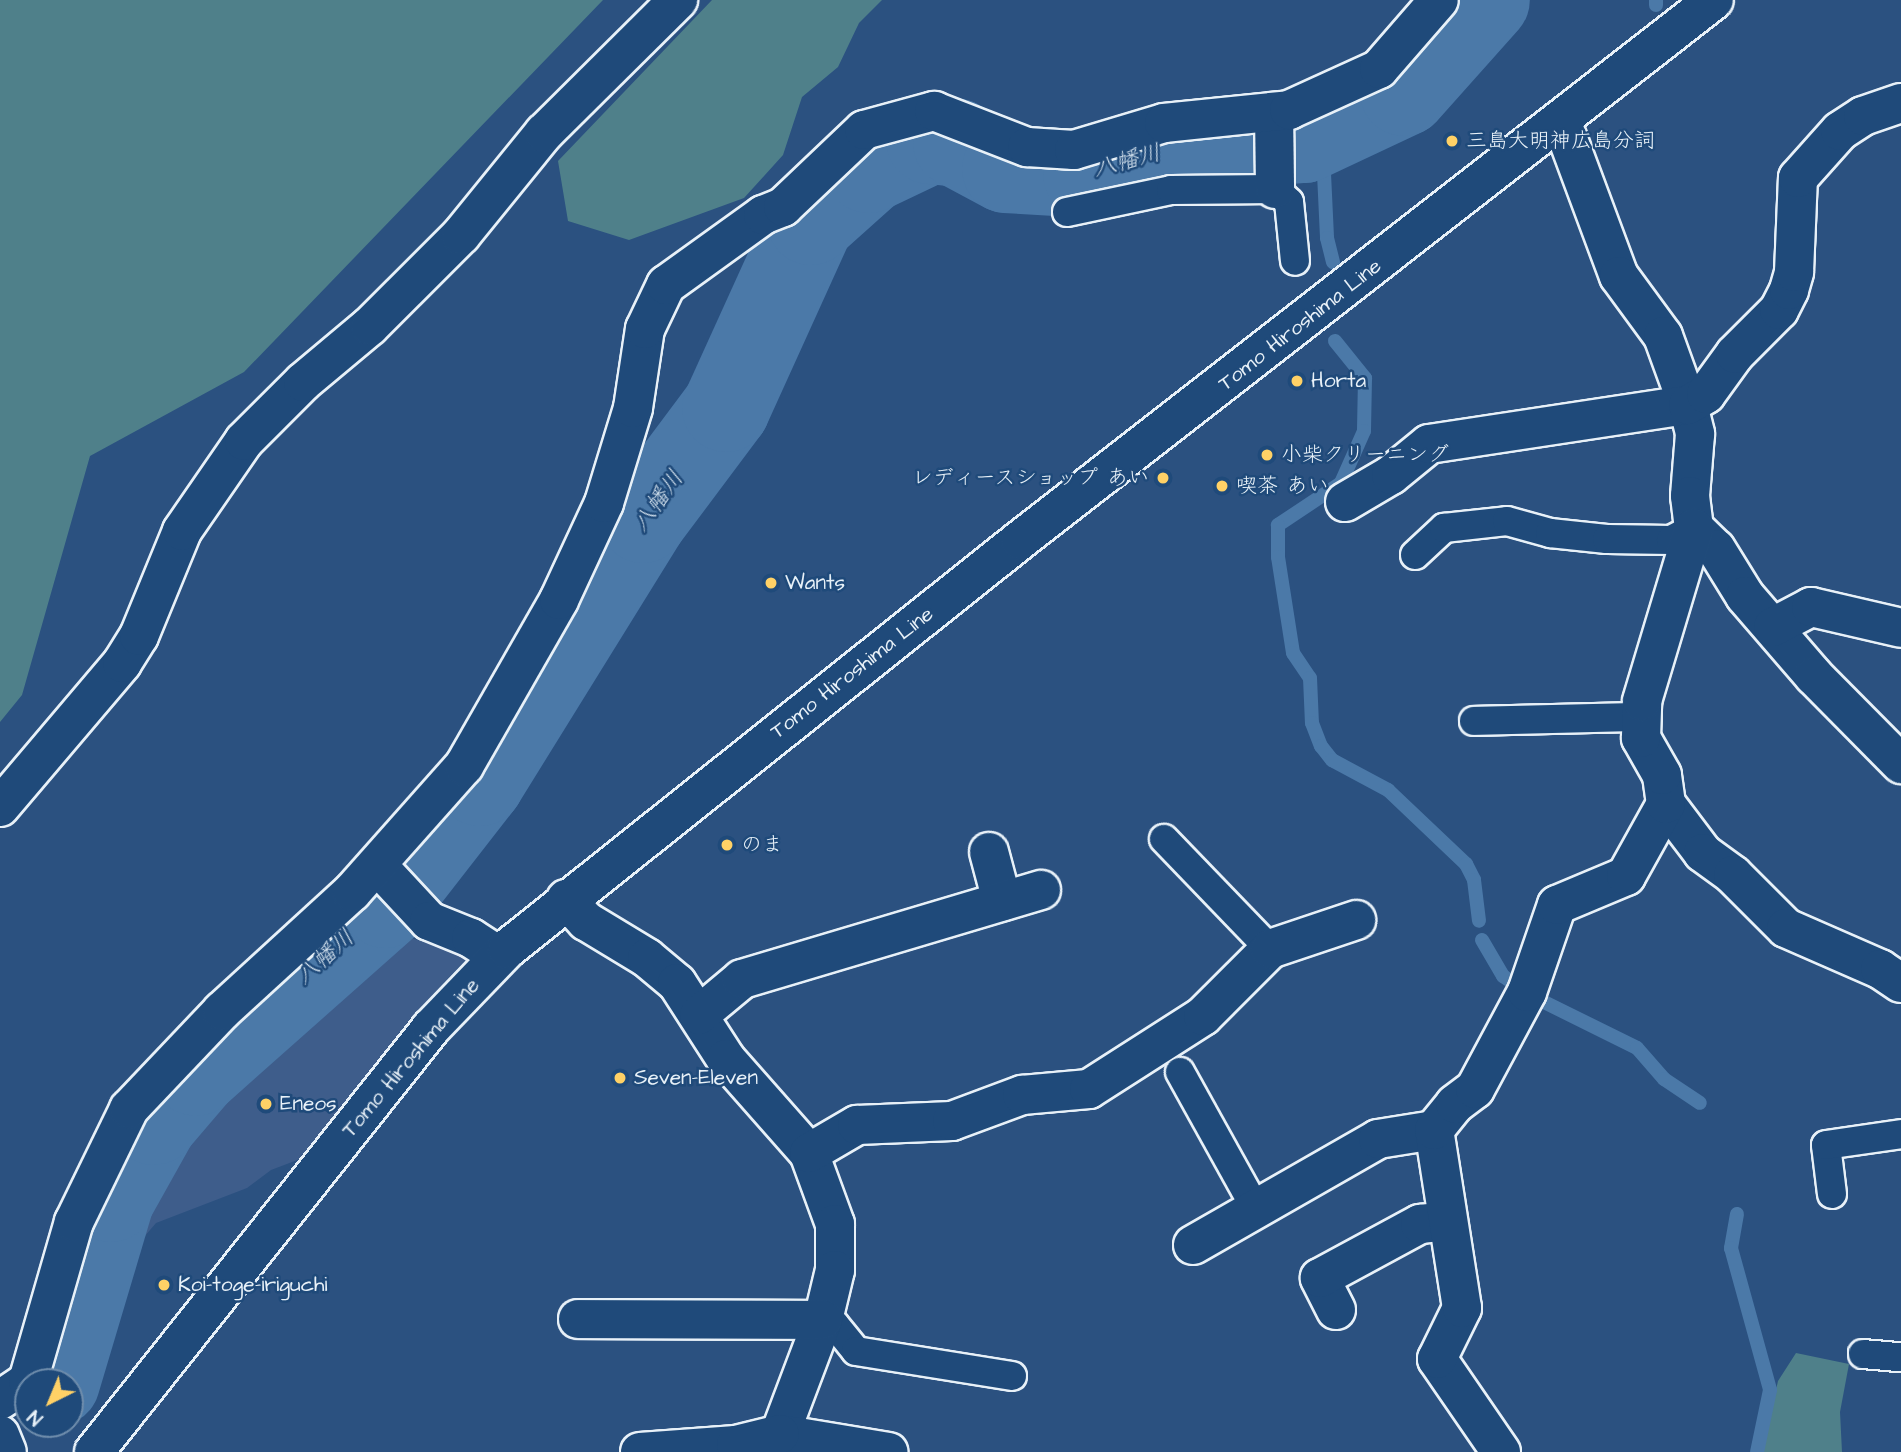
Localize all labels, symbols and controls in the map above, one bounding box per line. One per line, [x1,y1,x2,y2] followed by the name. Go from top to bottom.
[1466,128,1655,154] place label: 三島大明神広島分詞
[1444,133,1460,149] marker: 三島大明神広島分詞
[1090,139,1164,183] water label: 八幡川
[1213,254,1387,396] street label: Tomo Hiroshima Line
[1311,368,1366,394] place label: Horta
[1289,373,1305,389] marker: Horta
[1281,442,1449,468] place label: 小柴クリーニング
[1259,447,1275,463] marker: 小柴クリーニング
[627,465,689,537] water label: 八幡川
[910,465,1149,491] place label: レディースショップ あい
[1155,470,1171,486] marker: レディースショップ あい
[1236,473,1328,499] place label: 喫茶 あい
[1214,478,1230,494] marker: 喫茶 あい
[785,570,845,596] place label: Wants
[763,575,779,591] marker: Wants
[765,602,939,744] street label: Tomo Hiroshima Line
[741,832,783,858] place label: のま
[719,837,735,853] marker: のま
[290,924,360,990] water label: 八幡川
[337,973,485,1143] street label: Tomo Hiroshima Line
[634,1065,758,1091] place label: Seven-Eleven
[612,1070,628,1086] marker: Seven-Eleven
[280,1091,337,1117] place label: Eneos
[258,1096,274,1112] marker: Eneos
[178,1272,328,1298] place label: Koi-toge-iriguchi
[156,1277,172,1293] marker: Koi-toge-iriguchi
[14,1368,84,1438] north arrow
[22,1403,49,1431] text: N

